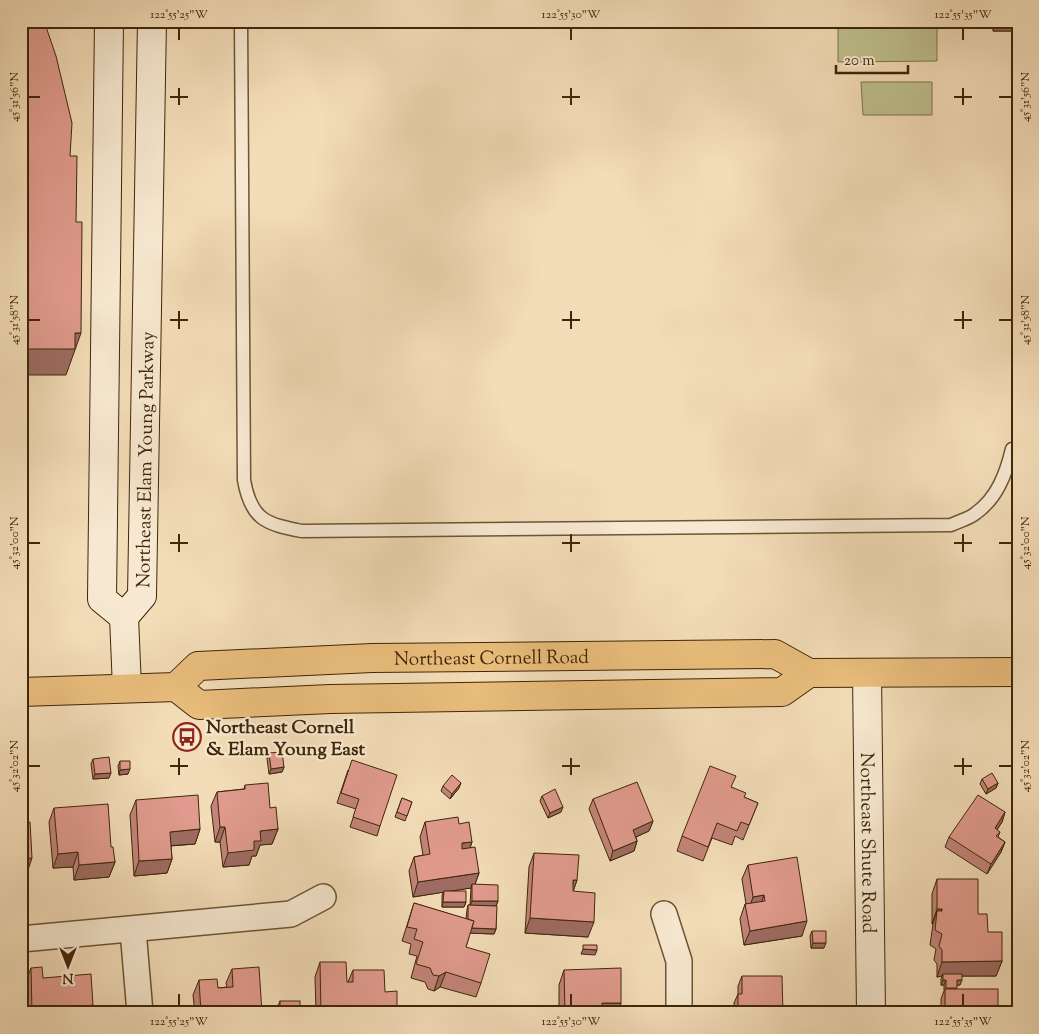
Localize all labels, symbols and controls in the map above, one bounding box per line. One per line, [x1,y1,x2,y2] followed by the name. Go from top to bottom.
[150,6,209,24] text: 122°55'25"W
[542,6,601,24] text: 122°55'30"W
[934,6,992,24] text: 122°55'35"W
[836,42,909,74] scale bar
[844,51,875,72] text: 20 m
[6,72,24,122] text: 45°31'56"N
[1017,72,1035,122] text: 45°31'56"N
[6,294,24,345] text: 45°31'58"N
[1017,294,1035,345] text: 45°31'58"N
[131,331,163,588] street label: Northeast Elam Young Parkway
[6,516,24,570] text: 45°32'00"N
[1017,516,1035,570] text: 45°32'00"N
[394,645,589,674] street label: Northeast Cornell Road
[206,715,365,764] place label: Northeast Cornell & Elam Young East
[172,722,202,752] bus stop icon: Northeast Cornell & Elam Young East
[6,739,24,792] text: 45°32'02"N
[1017,739,1035,792] text: 45°32'02"N
[852,752,881,934] street label: Northeast Shute Road
[42,942,92,992] north arrow
[62,967,74,987] text: N
[150,1013,209,1031] text: 122°55'25"W
[542,1013,601,1031] text: 122°55'30"W
[934,1013,992,1031] text: 122°55'35"W

